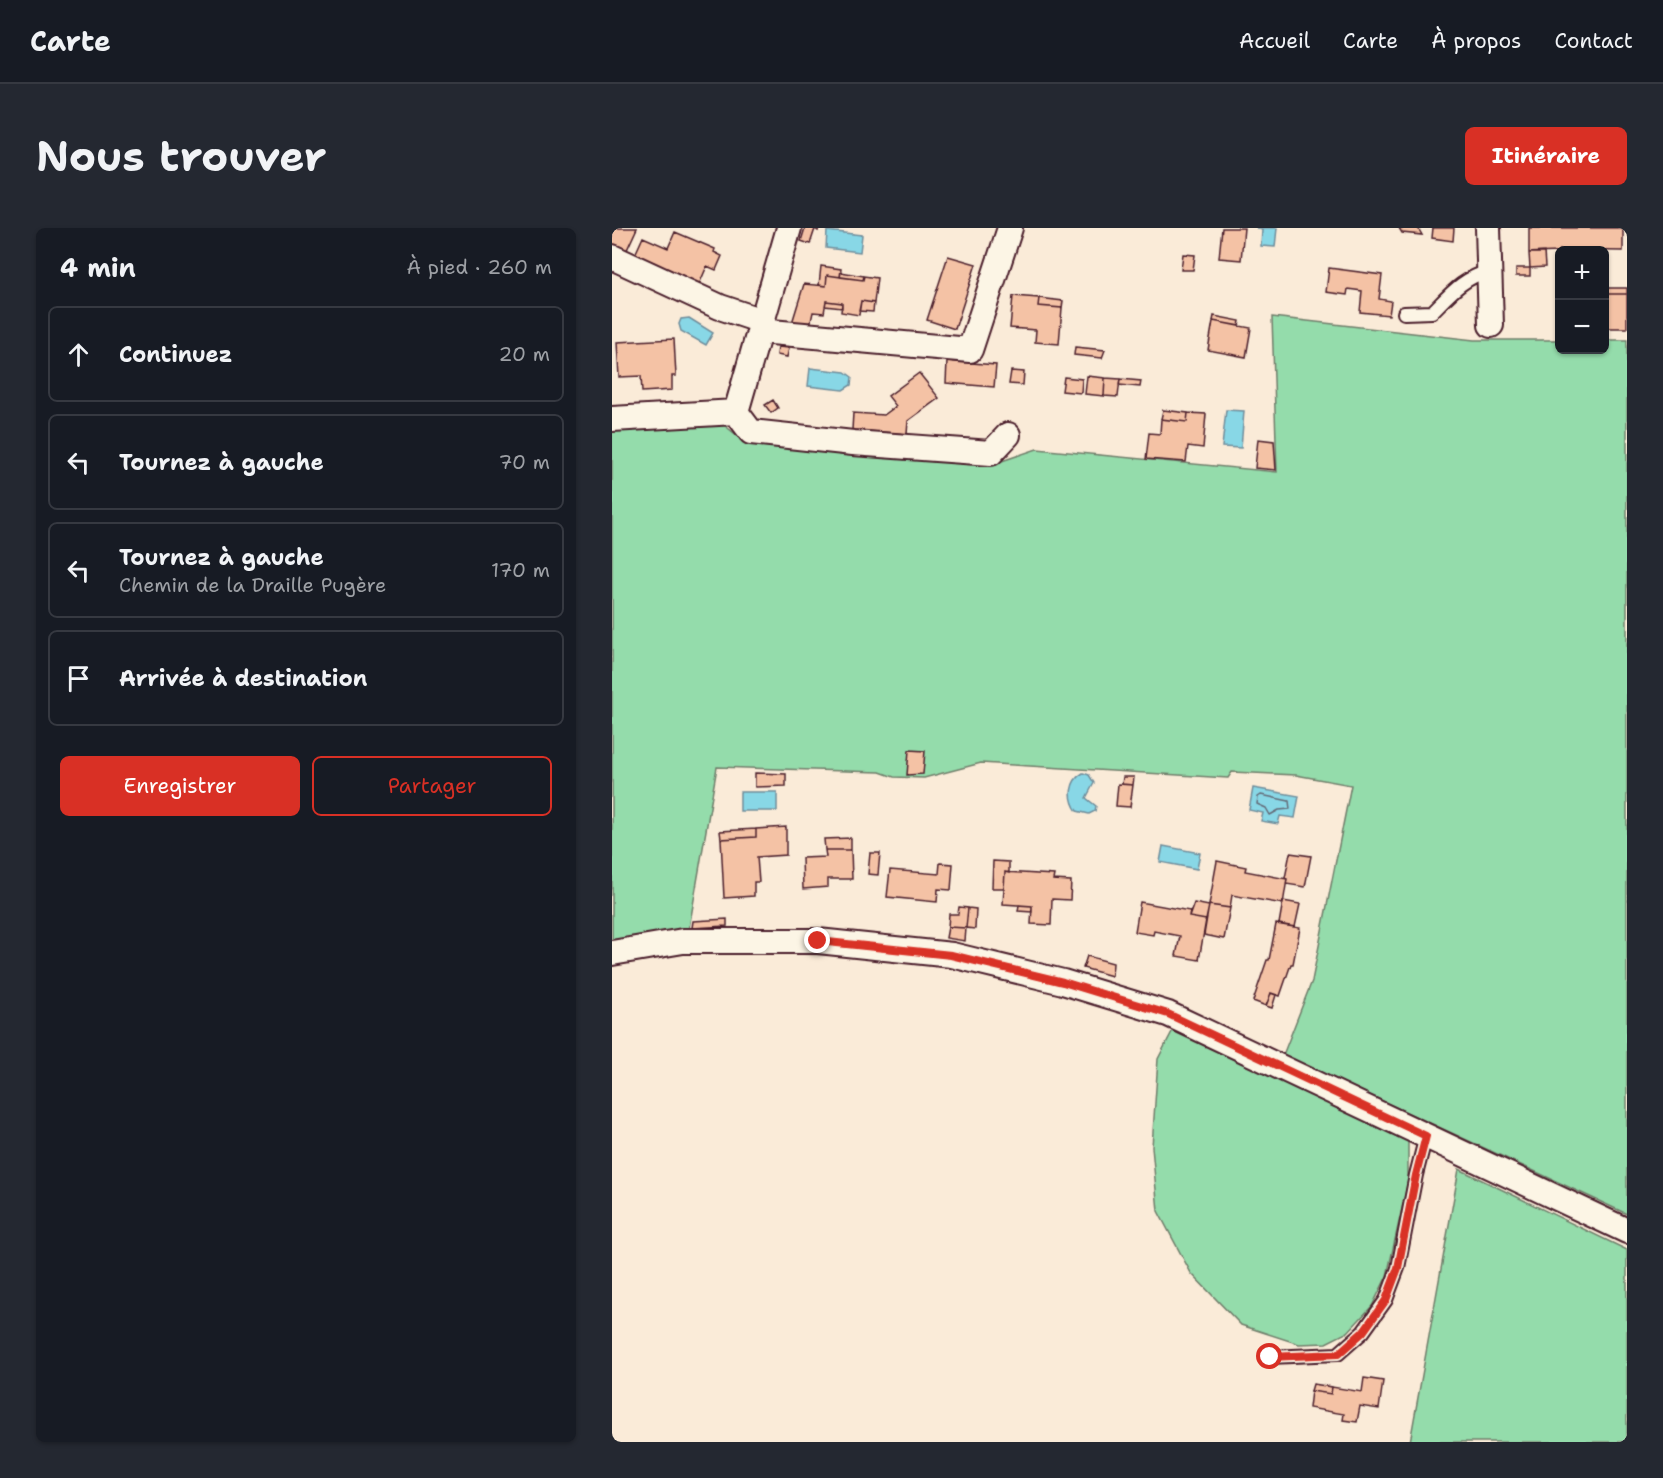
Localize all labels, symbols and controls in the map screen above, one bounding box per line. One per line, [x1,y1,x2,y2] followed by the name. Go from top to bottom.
[30,22,111,60] text: Carte
[1239,27,1310,55] text: Accueil
[1343,27,1398,55] text: Carte
[1431,27,1521,55] text: À propos
[1554,27,1633,55] text: Contact
[1465,127,1627,185] button: Itinéraire
[36,128,326,184] text: Nous trouver
[1555,246,1609,354] map controls
[1555,246,1609,300] button: +
[60,250,136,285] text: 4 min
[407,254,552,280] text: À pied · 260 m
[1555,300,1609,354] button: −
[62,338,95,371] icon: ahead
[119,340,232,369] text: Continuez
[499,341,550,367] text: 20 m
[62,446,95,479] icon: left
[119,448,324,477] text: Tournez à gauche
[498,449,550,475] text: 70 m
[119,543,324,572] text: Tournez à gauche
[62,554,95,587] icon: left
[491,557,550,583] text: 170 m
[119,572,386,598] text: Chemin de la Draille Pugère
[62,662,95,695] icon: arrive
[119,664,367,693] text: Arrivée à destination
[60,756,300,816] button: Enregistrer
[312,756,552,816] button: Partager
[804,927,830,953] route end
[1256,1343,1282,1369] route start

